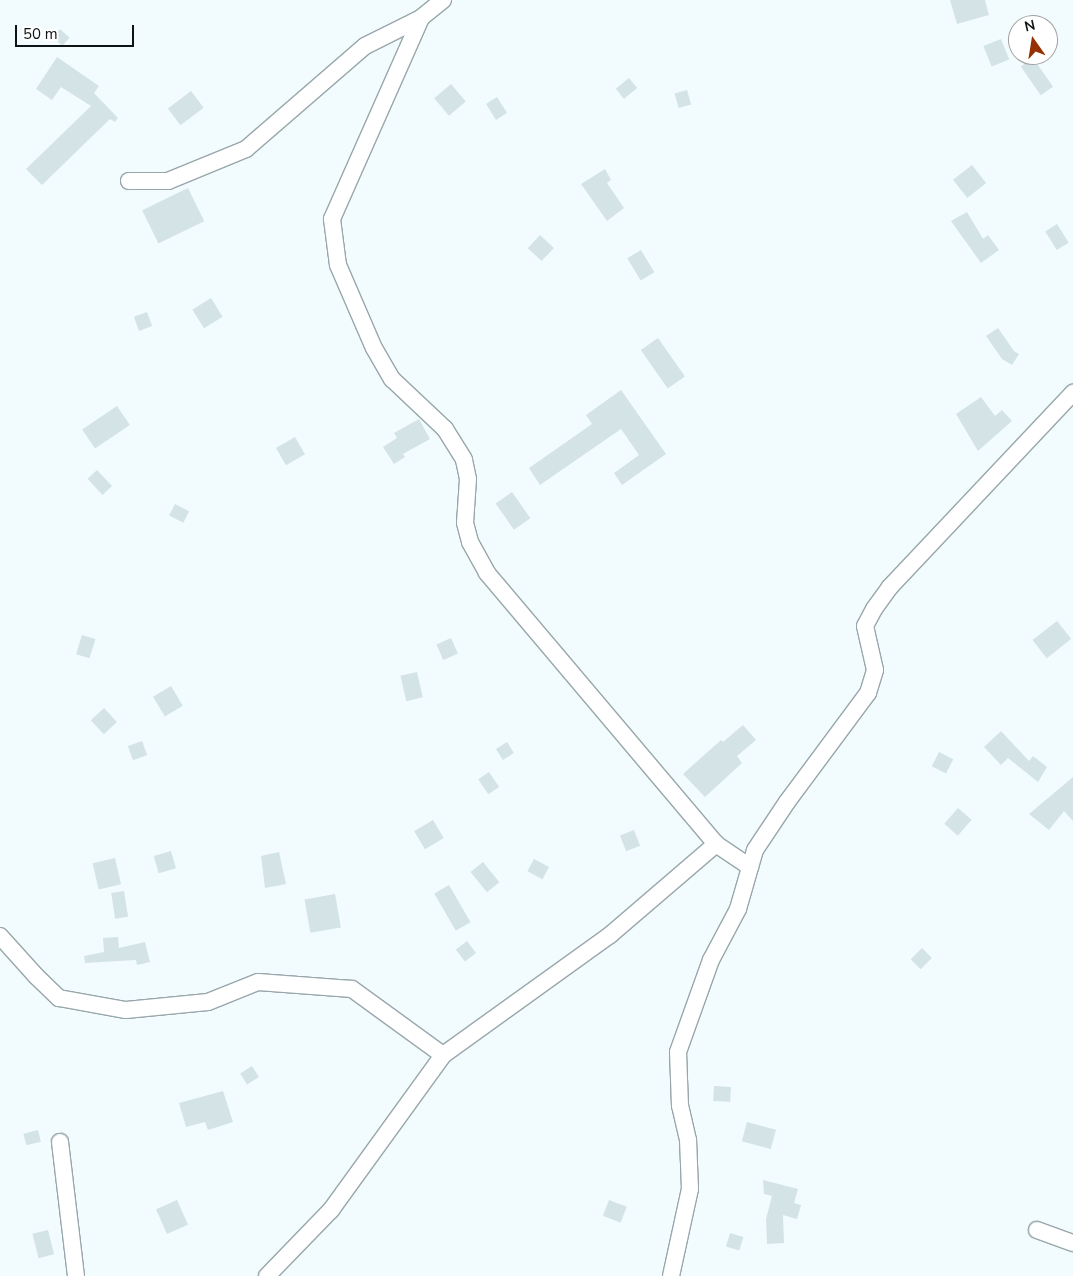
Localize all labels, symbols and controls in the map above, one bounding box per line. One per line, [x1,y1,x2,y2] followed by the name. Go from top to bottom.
[18,15,136,47] scale bar
[1008,15,1058,65] north arrow
[1022,15,1037,36] text: N
[23,24,58,44] text: 50 m

